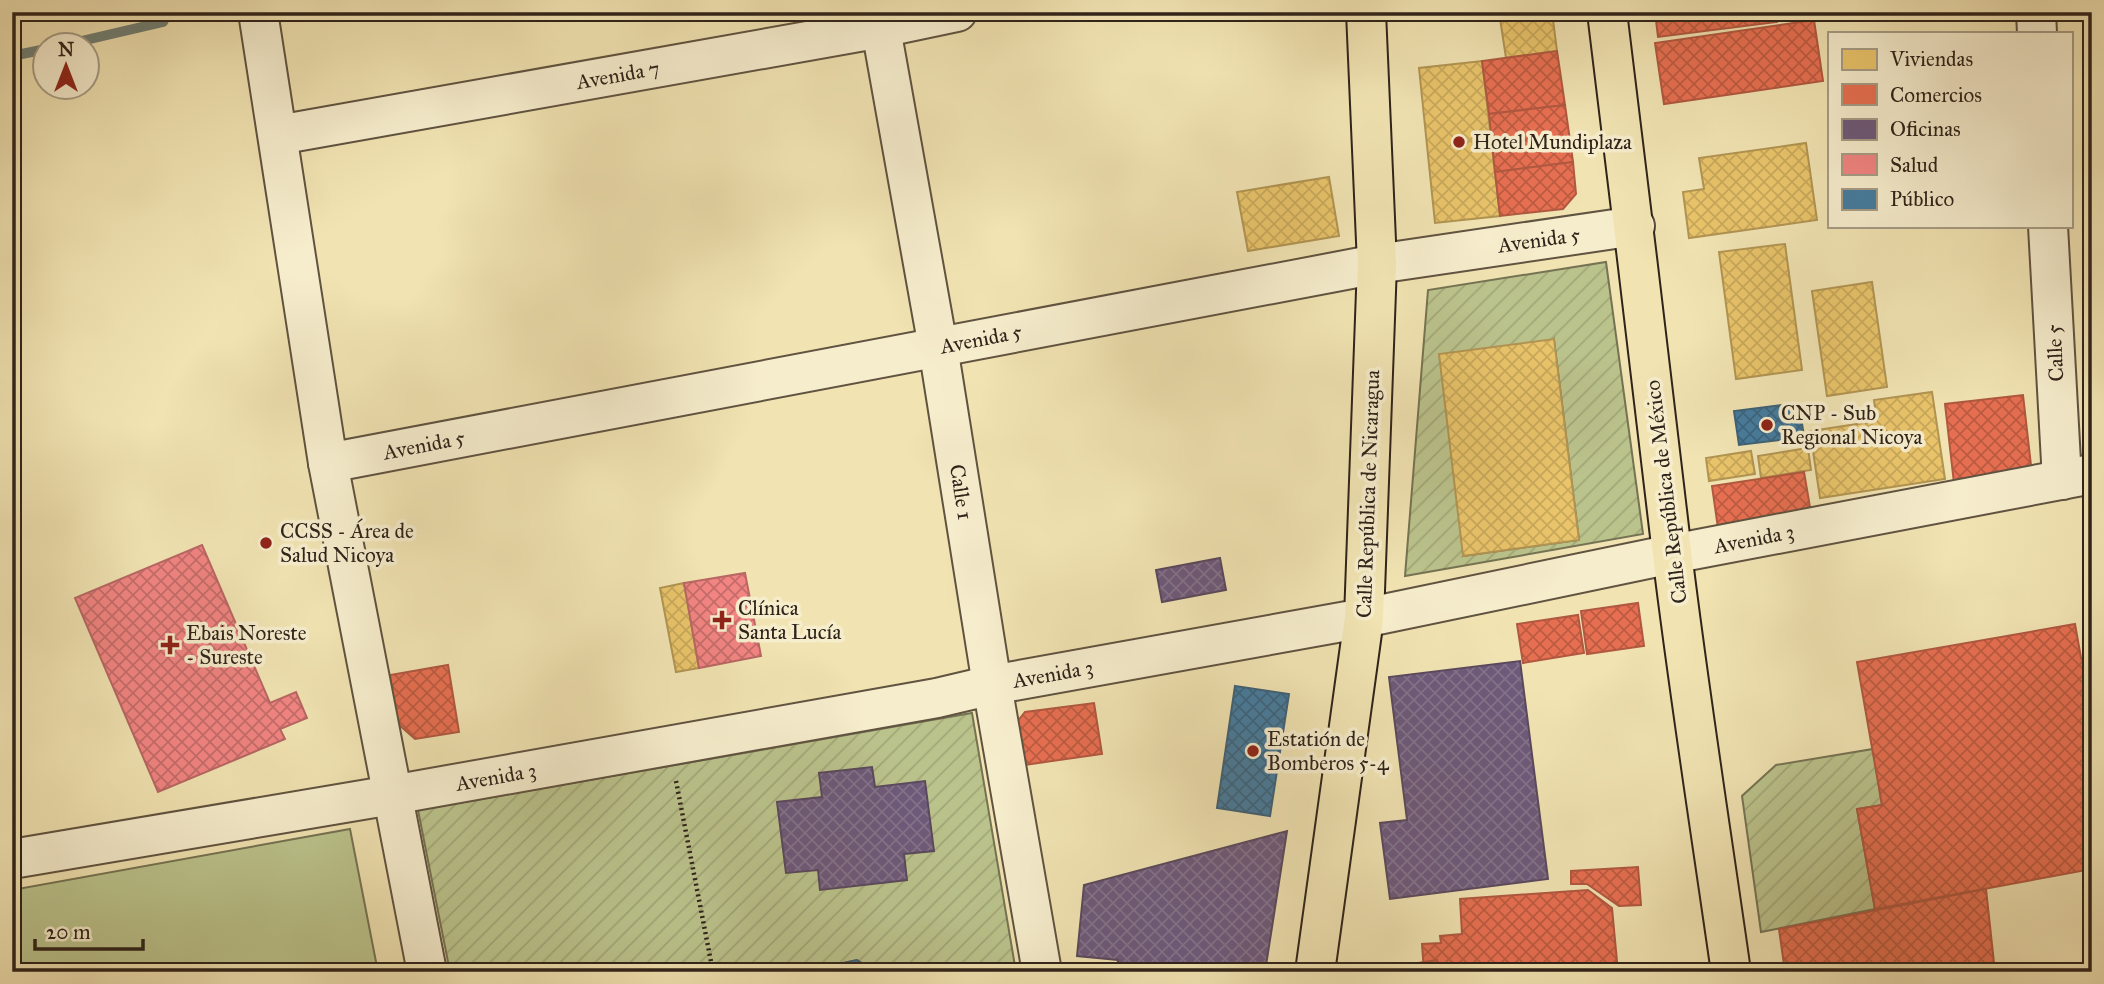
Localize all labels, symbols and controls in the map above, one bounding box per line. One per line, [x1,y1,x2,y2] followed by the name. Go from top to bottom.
[32,32,102,102] north arrow
[1828,32,2072,228] legend
[58,38,74,61] text: N
[1889,46,1973,72] text: Viviendas
[573,55,662,95] street label: Avenida 7
[1890,82,1982,108] text: Comercios
[1890,116,1961,142] text: Oficinas
[1473,129,1632,155] place label: Hotel Mundiplaza
[1451,134,1467,150] marker: Hotel Mundiplaza
[1890,152,1939,178] text: Salud
[1890,186,1955,212] text: Público
[1495,221,1582,259] street label: Avenida 5
[937,318,1024,360] street label: Avenida 5
[2041,323,2069,382] street label: Calle 5
[1351,369,1385,619] street label: Calle República de Nicaragua
[1639,378,1693,605] street label: Calle República de México
[1781,400,1923,450] place label: CNP - Sub Regional Nicoya
[1759,417,1775,433] marker: CNP - Sub Regional Nicoya
[380,424,467,466] street label: Avenida 5
[944,462,978,522] street label: Calle 1
[280,518,414,568] place label: CCSS - Área de Salud Nicoya
[1711,518,1796,560] street label: Avenida 3
[258,535,274,551] marker: CCSS - Área de Salud Nicoya
[738,595,841,645] place label: Clínica Santa Lucía
[712,610,732,630] marker: Clínica Santa Lucía
[186,620,307,670] place label: Ebais Noreste - Sureste
[160,635,180,655] marker: Ebais Noreste - Sureste
[1010,654,1095,694] street label: Avenida 3
[1267,726,1390,776] place label: Estatión de Bomberos 5-4
[1245,743,1261,759] marker: Estatión de Bomberos 5-4
[453,757,538,797] street label: Avenida 3
[35,907,144,951] scale bar
[46,919,91,945] text: 20 m

